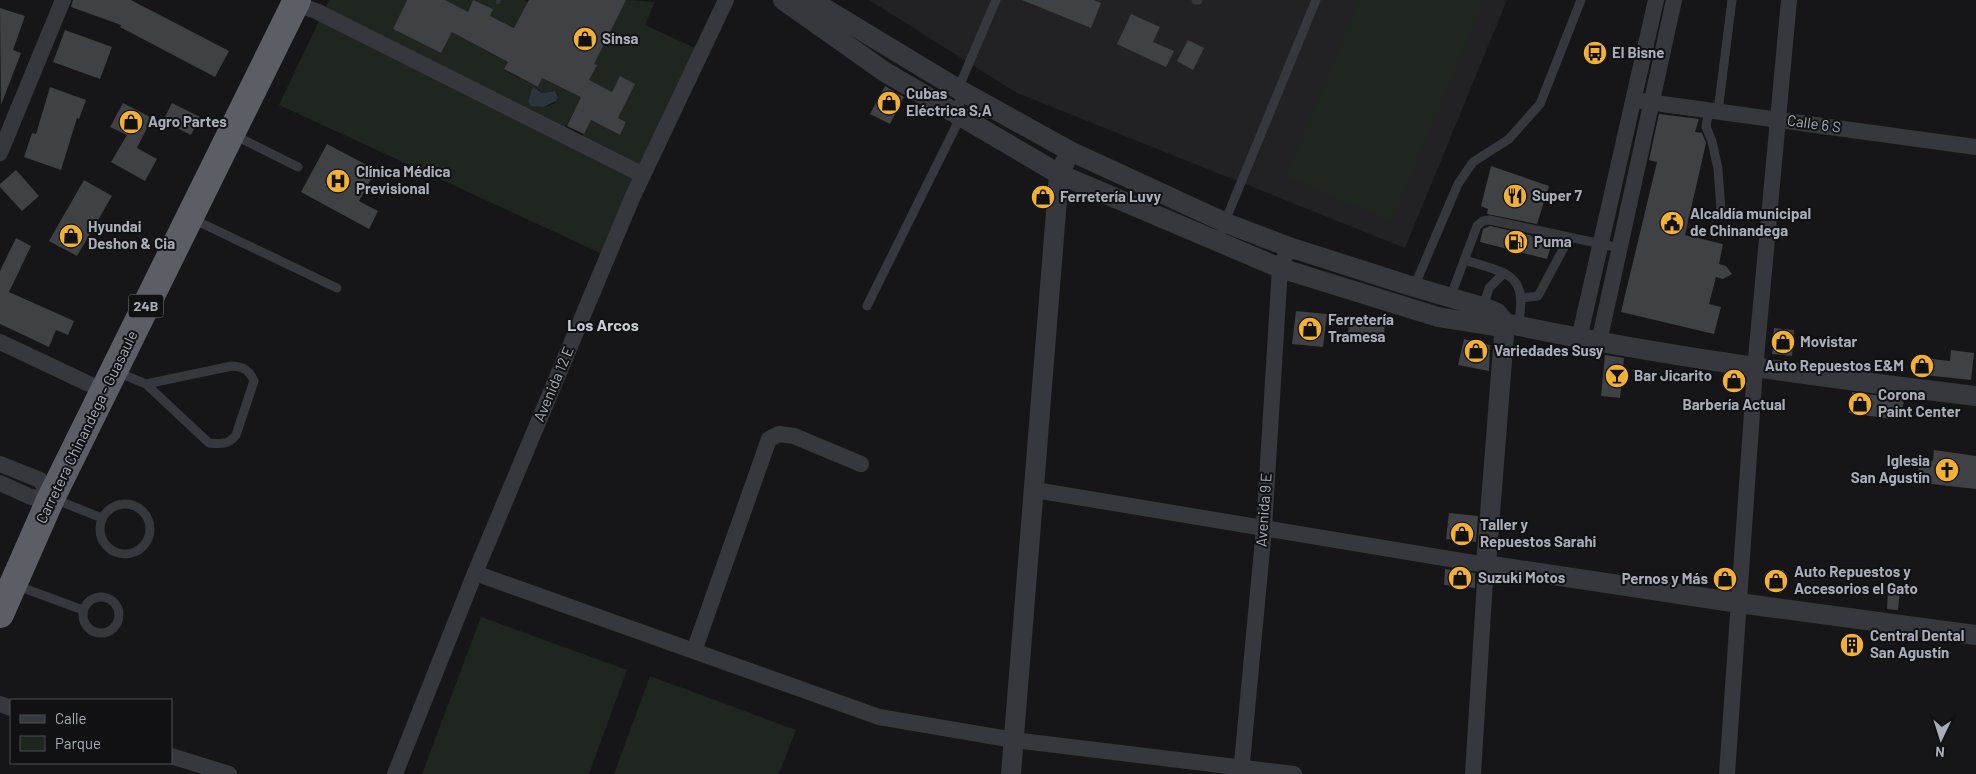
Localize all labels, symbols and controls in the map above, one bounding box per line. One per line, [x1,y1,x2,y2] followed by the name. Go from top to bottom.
[572,26,598,52] shop icon: Sinsa
[602,29,638,47] place label: Sinsa
[1582,40,1608,66] bus stop icon: El Bisne
[1612,43,1664,61] place label: El Bisne
[906,84,992,119] place label: Cubas Eléctrica S,A
[876,90,902,116] shop icon: Cubas Eléctrica S,A
[118,109,144,135] shop icon: Agro Partes
[1786,110,1842,136] street label: Calle 6 S
[148,112,227,130] place label: Agro Partes
[356,162,451,197] place label: Clínica Médica Previsional
[325,168,351,194] hospital icon: Clínica Médica Previsional
[1502,183,1528,209] restaurant icon: Super 7
[1030,184,1056,210] shop icon: Ferretería Luvy
[1532,186,1583,204] place label: Super 7
[1060,187,1162,205] place label: Ferretería Luvy
[1690,204,1811,239] place label: Alcaldía municipal de Chinandega
[1659,210,1685,236] public building icon: Alcaldía municipal de Chinandega
[88,217,175,252] place label: Hyundai Deshon & Cia
[58,223,84,249] shop icon: Hyundai Deshon & Cia
[1503,229,1529,255] fuel station icon: Puma
[1534,232,1572,250] place label: Puma
[128,294,164,318] road number: 24B
[1328,310,1394,345] place label: Ferretería Tramesa
[567,315,639,334] district label: Los Arcos
[1297,316,1323,342] shop icon: Ferretería Tramesa
[31,327,141,526] street label: Carretera Chinandega - Guasaule
[1770,329,1796,355] shop icon: Movistar
[1800,332,1857,350] place label: Movistar
[1463,338,1489,364] shop icon: Variedades Susy
[1494,341,1604,359] place label: Variedades Susy
[529,343,577,424] street label: Avenida 12 E
[1909,353,1935,379] shop icon: Auto Repuestos E&M
[1765,356,1904,374] place label: Auto Repuestos E&M
[1604,363,1630,389] bar icon: Bar Jicarito
[1634,366,1712,384] place label: Bar Jicarito
[1721,368,1747,394] shop icon: Barbería Actual
[1878,385,1961,420] place label: Corona Paint Center
[1847,391,1873,417] shop icon: Corona Paint Center
[1682,395,1786,413] place label: Barbería Actual
[1851,451,1930,486] place label: Iglesia San Agustín
[1934,457,1960,483] church icon: Iglesia San Agustín
[1251,472,1275,548] street label: Avenida 9 E
[1480,515,1597,550] place label: Taller y Repuestos Sarahi
[1449,521,1475,547] shop icon: Taller y Repuestos Sarahi
[1794,562,1918,597] place label: Auto Repuestos y Accesorios el Gato
[1447,565,1473,591] shop icon: Suzuki Motos
[1712,566,1738,592] shop icon: Pernos y Más
[1478,568,1566,586] place label: Suzuki Motos
[1763,568,1789,594] shop icon: Auto Repuestos y Accesorios el Gato
[1622,569,1708,587] place label: Pernos y Más
[1870,626,1964,661] place label: Central Dental San Agustín
[1839,632,1865,658] building icon: Central Dental San Agustín
[10,699,172,764] legend
[55,709,87,727] text: Calle
[1916,714,1966,764] north arrow
[55,734,101,752] text: Parque
[1935,744,1945,761] text: N

